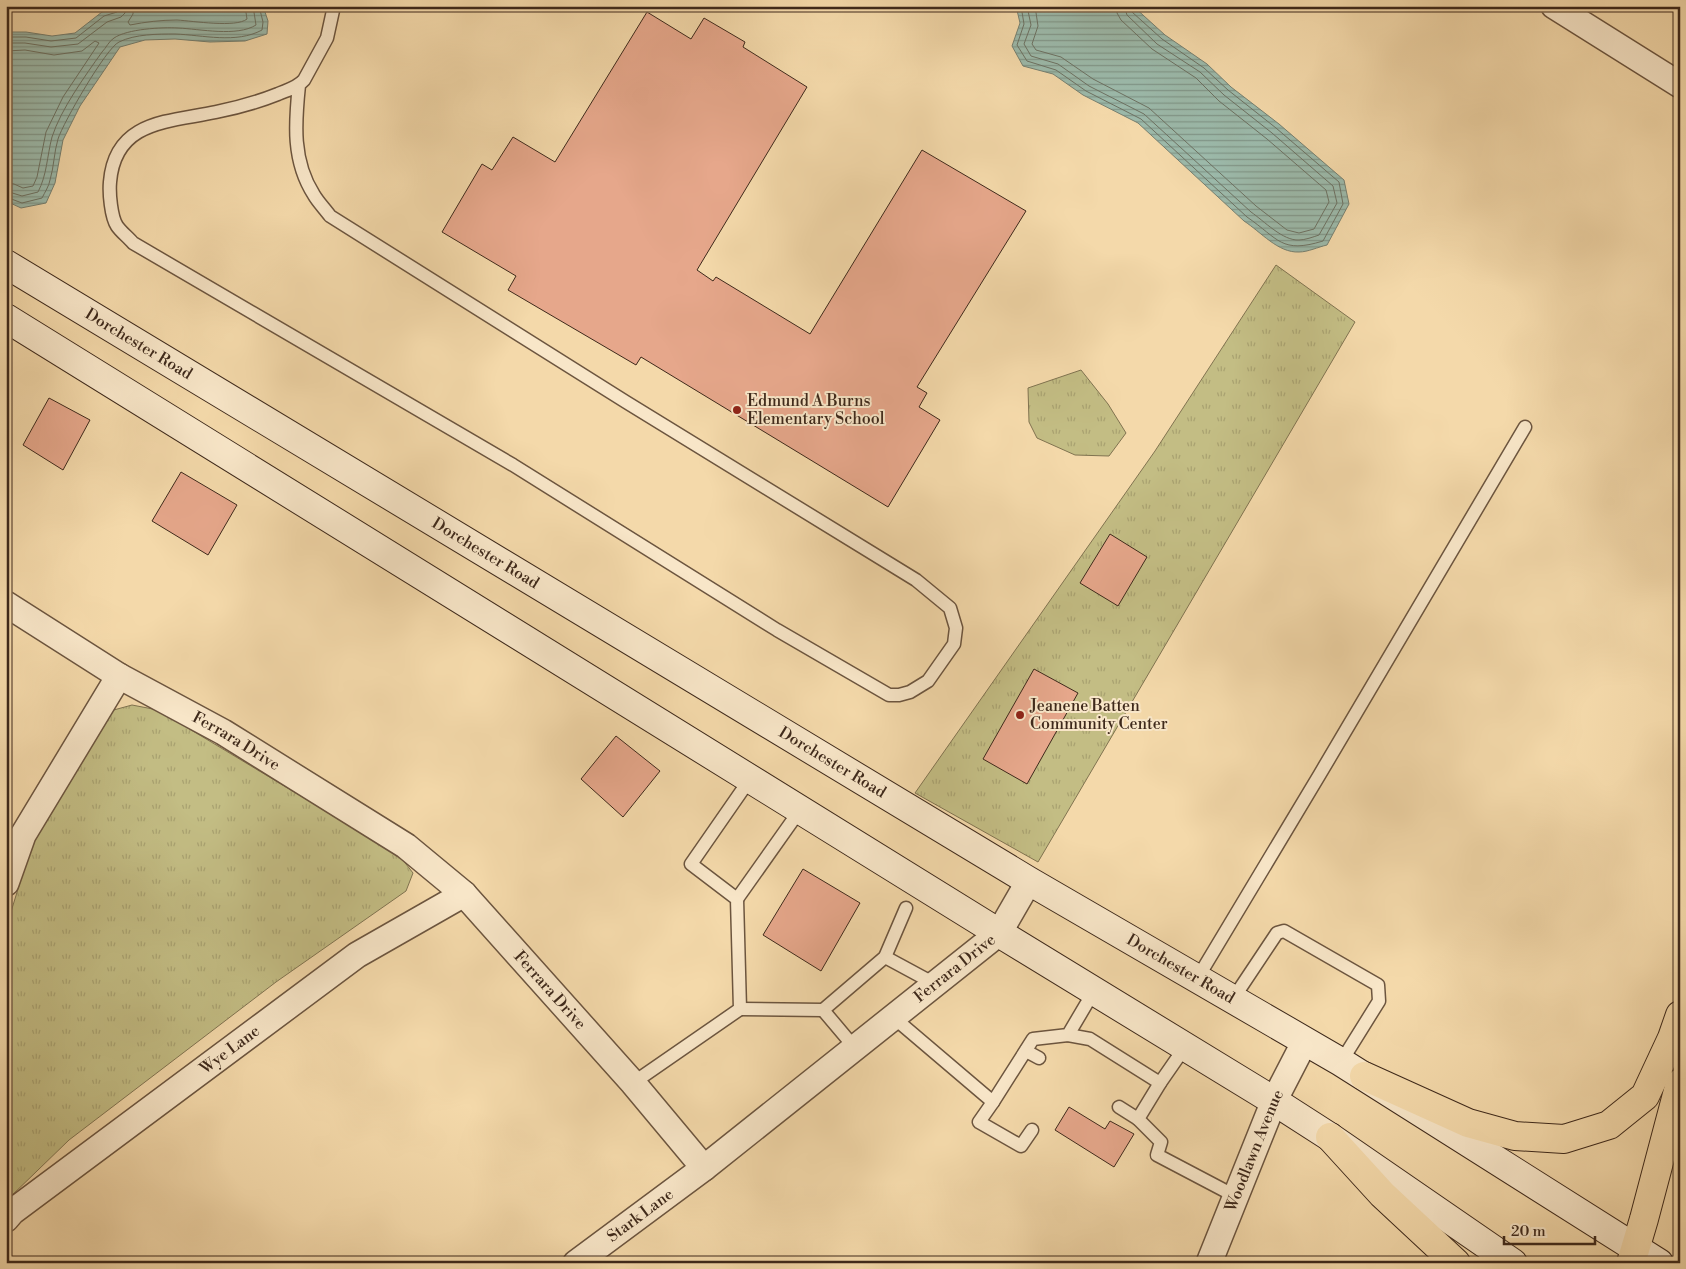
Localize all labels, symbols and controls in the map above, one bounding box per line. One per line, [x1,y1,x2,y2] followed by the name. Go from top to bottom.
[81,304,196,384] street label: Dorchester Road
[747,391,885,429] place label: Edmund A Burns Elementary School
[731,404,743,416] marker: Edmund A Burns Elementary School
[428,513,543,593] street label: Dorchester Road
[1029,696,1168,734] place label: Jeanene Batten Community Center
[189,707,284,775] street label: Ferrara Drive
[1014,709,1026,721] marker: Jeanene Batten Community Center
[775,722,890,802] street label: Dorchester Road
[910,930,1000,1007] street label: Ferrara Drive
[1123,930,1238,1008] street label: Dorchester Road
[510,947,590,1034] street label: Ferrara Drive
[195,1021,264,1079] street label: Wye Lane
[1220,1086,1288,1216] street label: Woodlawn Avenue
[603,1184,677,1247] street label: Stark Lane
[1504,1214,1595,1246] scale bar
[1511,1222,1546,1241] text: 20 m

